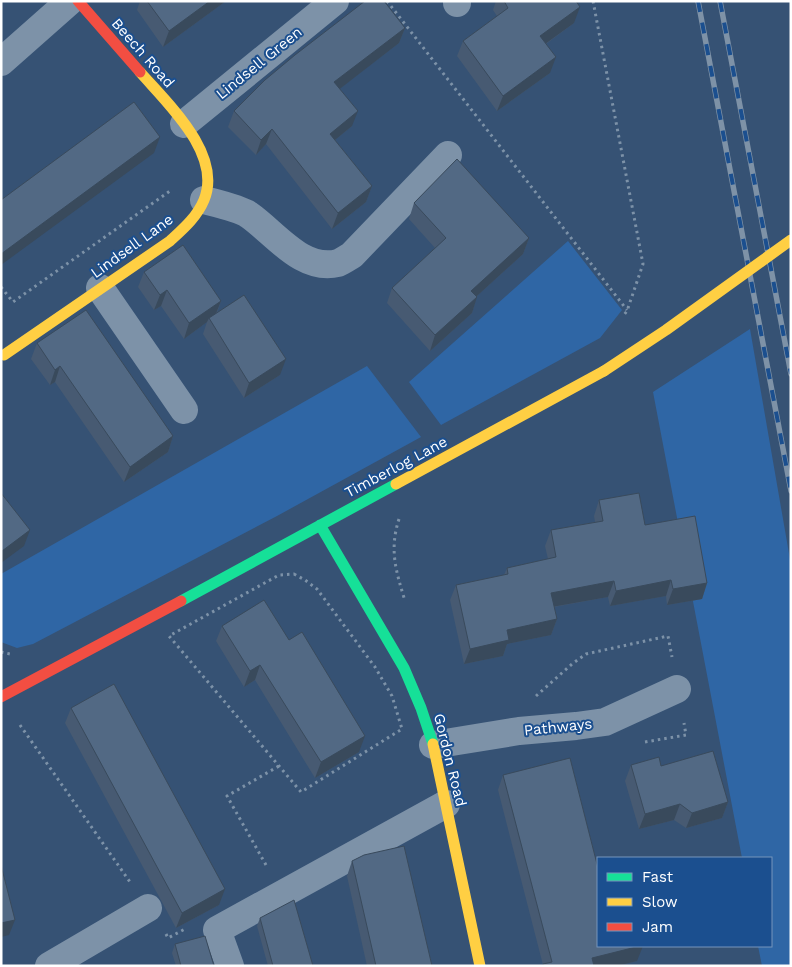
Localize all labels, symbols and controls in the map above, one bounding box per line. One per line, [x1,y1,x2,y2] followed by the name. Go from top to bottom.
[108,14,178,92] street label: Beech Road
[212,23,306,103] street label: Lindsell Green
[87,210,177,282] street label: Lindsell Lane
[342,432,450,502] street label: Timberlog Lane
[430,712,470,808] street label: Gordon Road
[523,714,593,740] street label: Pathways
[597,857,772,947] legend
[642,868,674,886] text: Fast
[642,893,678,911] text: Slow
[642,918,673,936] text: Jam

